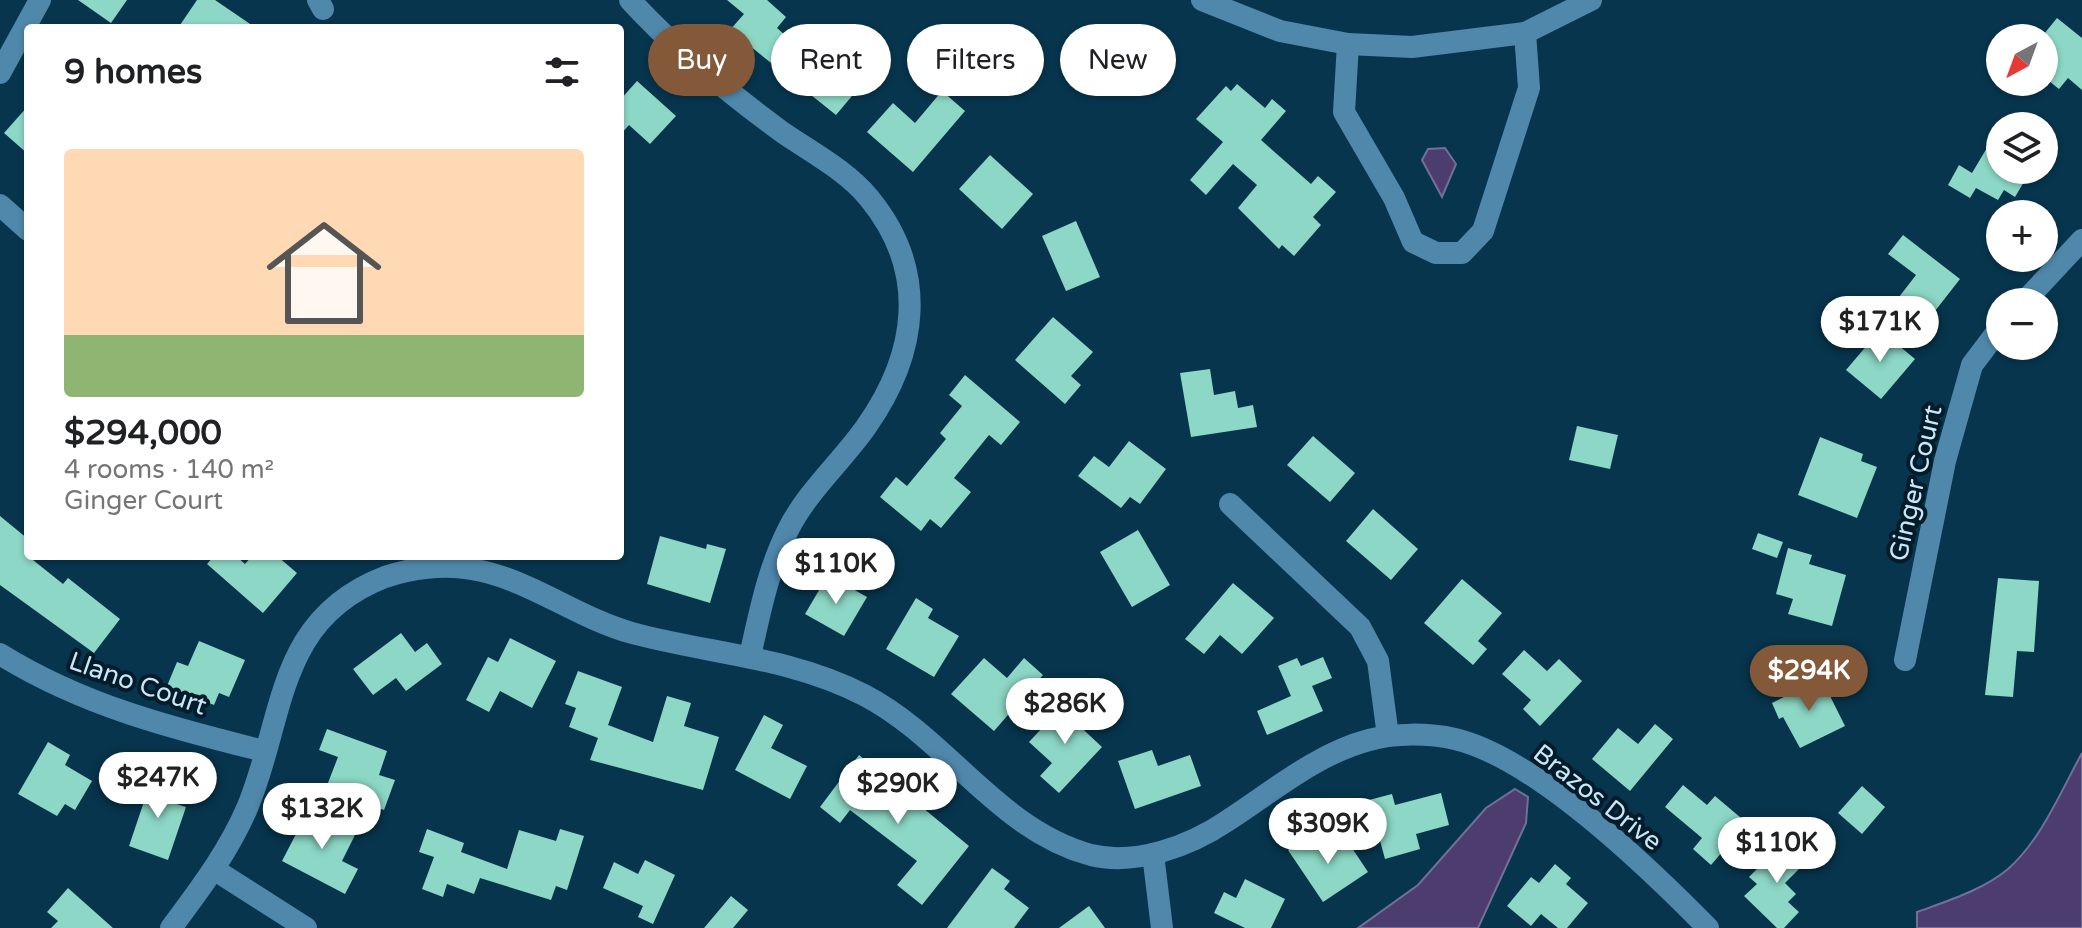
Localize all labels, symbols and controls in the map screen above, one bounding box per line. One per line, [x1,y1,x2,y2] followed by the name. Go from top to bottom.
[648,24,755,96] chip: Buy
[771,24,891,96] chip: Rent
[907,24,1044,96] chip: Filters
[1060,24,1176,96] chip: New
[1986,24,2058,96] north arrow
[1986,24,2058,360] map controls
[540,50,584,94] icon: filters
[64,52,202,93] text: 9 homes
[1986,112,2058,184] button: layers
[1986,200,2058,272] button: +
[252,201,396,345] icon: home
[1986,288,2058,360] button: −
[1824,296,1936,364] pin: $171K
[1839,306,1921,337] text: $171K
[1882,402,1948,564] street label: Ginger Court
[64,413,222,454] text: $294,000
[64,454,274,485] text: 4 rooms · 140 m²
[64,485,223,516] text: Ginger Court
[780,538,892,606] pin: $110K
[795,548,877,579] text: $110K
[65,645,211,722] street label: Llano Court
[1753,645,1865,713] pin: $294K
[1768,655,1850,686] text: $294K
[1009,678,1121,746] pin: $286K
[1024,688,1106,719] text: $286K
[1527,738,1668,857] street label: Brazos Drive
[102,752,214,820] pin: $247K
[842,758,954,826] pin: $290K
[117,762,199,793] text: $247K
[857,768,939,799] text: $290K
[266,783,378,851] pin: $132K
[281,793,363,824] text: $132K
[1272,798,1384,866] pin: $309K
[1287,808,1369,839] text: $309K
[1721,817,1833,885] pin: $110K
[1736,827,1818,858] text: $110K

